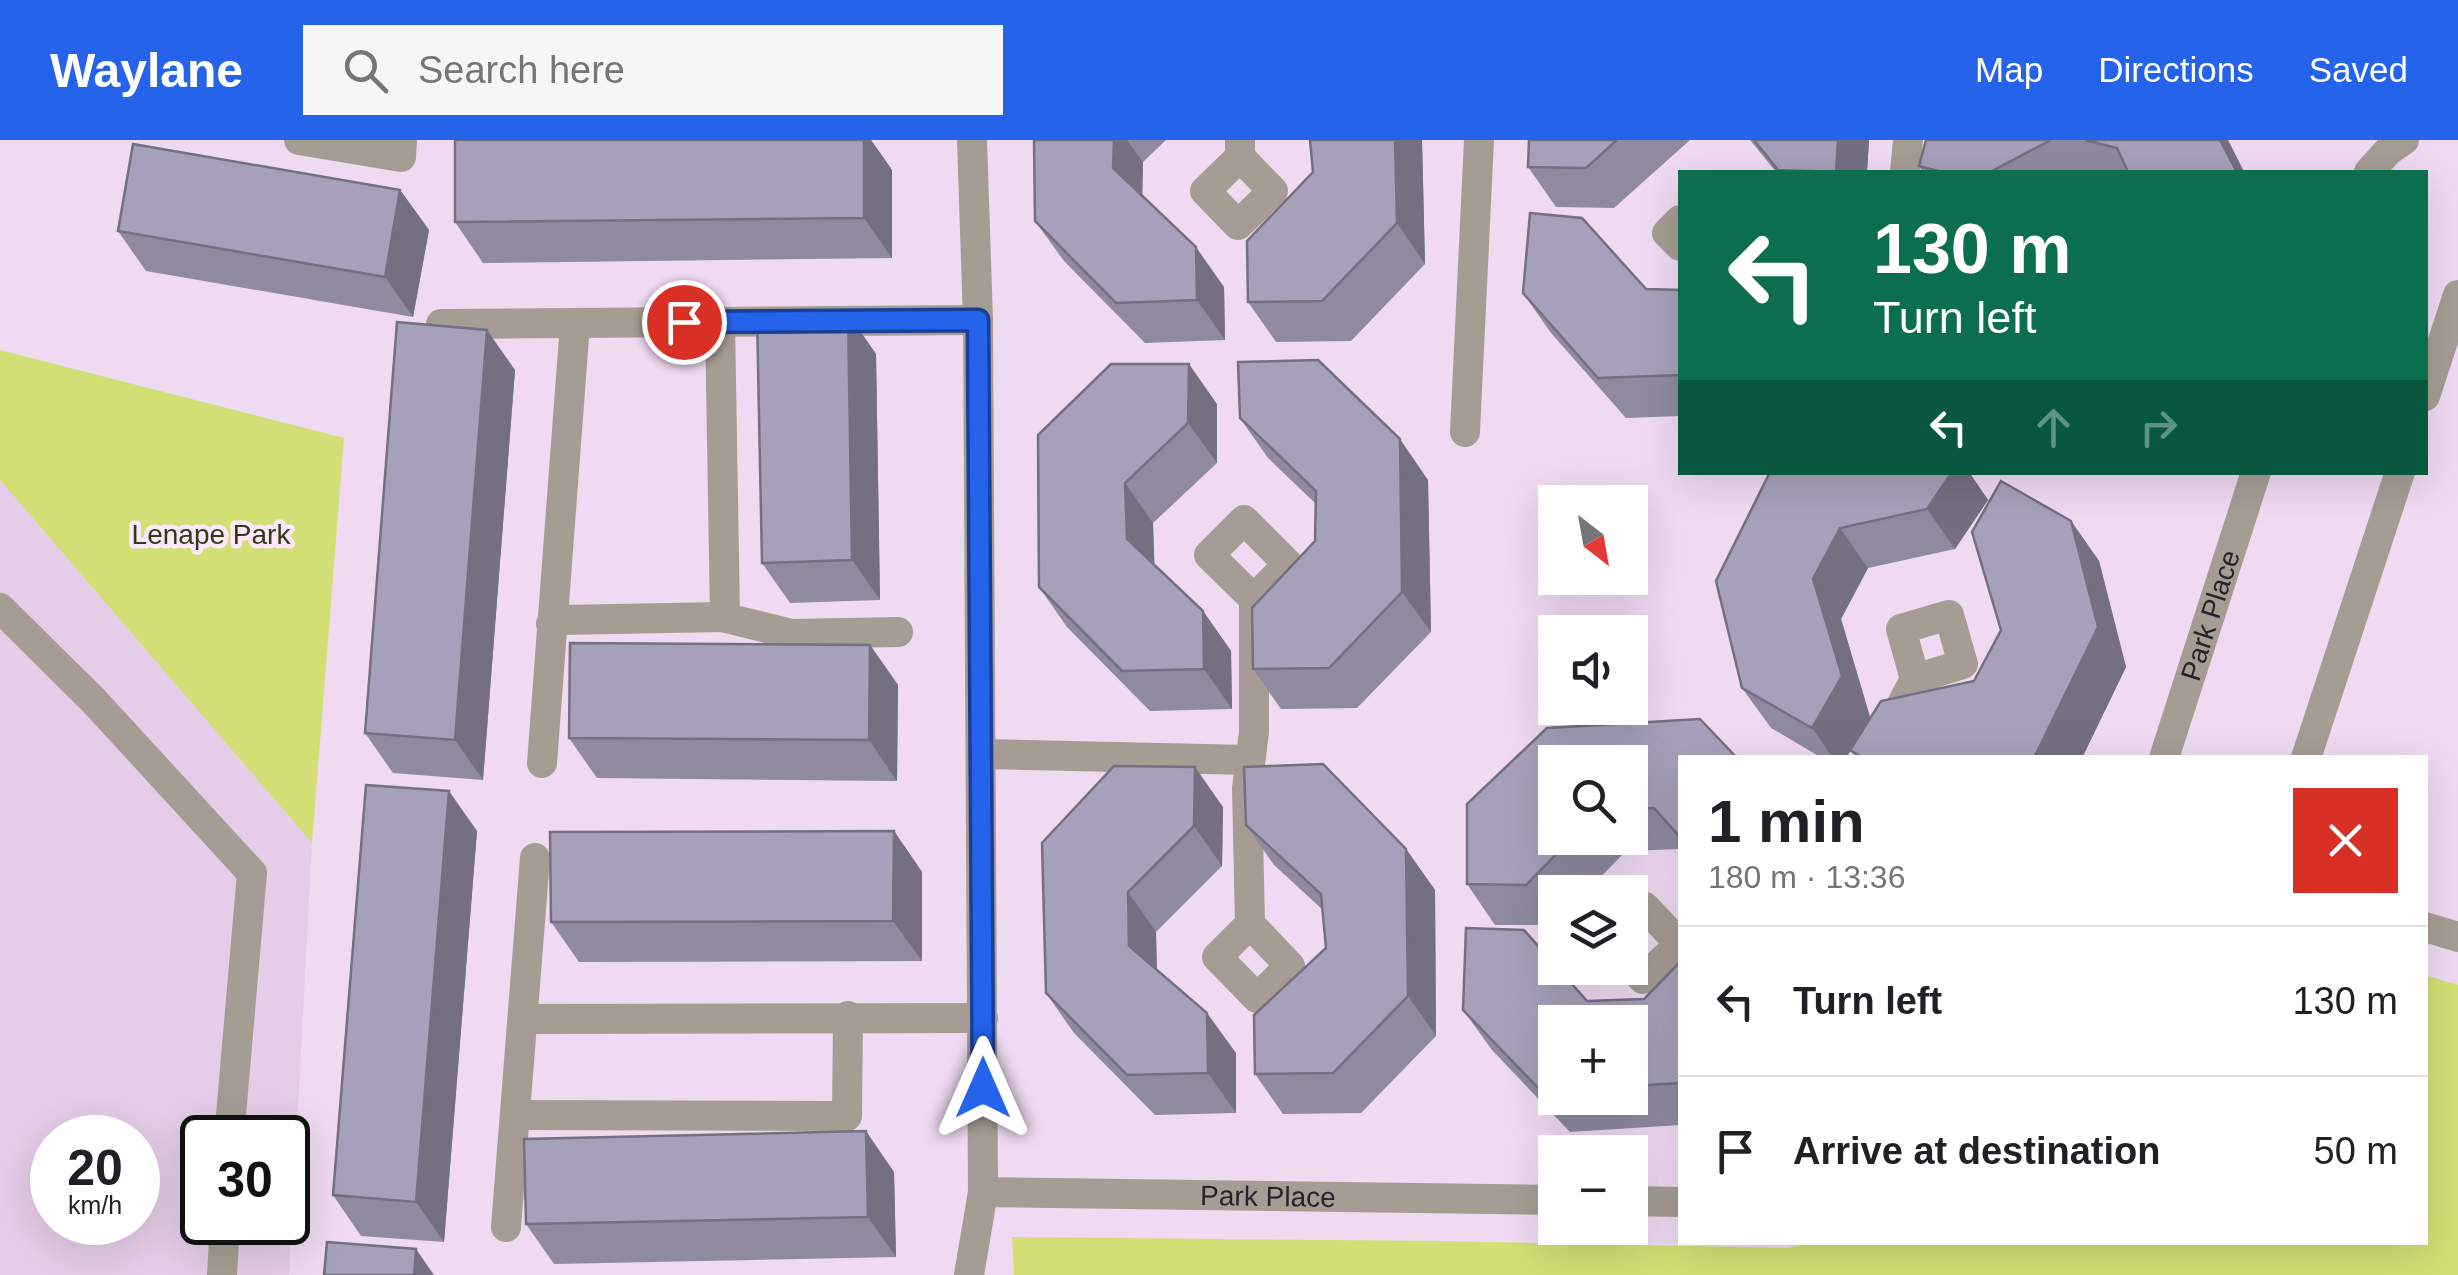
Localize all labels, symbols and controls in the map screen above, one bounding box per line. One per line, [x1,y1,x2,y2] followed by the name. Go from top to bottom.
[303,25,1003,115] search box
[338,43,393,98] icon: search
[50,44,243,97] text: Waylane
[418,49,625,91] text: Search here
[1975,50,2043,89] text: Map
[2098,50,2254,89] text: Directions
[2309,50,2408,89] text: Saved
[1708,210,1838,340] icon: left
[1873,210,2071,288] text: 130 m
[642,280,727,365] pin
[1873,292,2036,343] text: Turn left
[657,295,712,350] icon: arrive
[1921,400,1976,455] icon: left
[2026,400,2081,455] icon: ahead
[2131,400,2186,455] icon: right
[1538,485,1648,595] north arrow
[1538,485,1648,1245] map controls
[132,519,291,550] park label: Lenape Park
[2174,546,2245,684] street label: Park Place
[1538,615,1648,725] button: sound
[1538,745,1648,855] button: search
[1708,788,1865,855] text: 1 min
[2293,788,2398,893] button: close
[1708,859,1905,895] text: 180 m · 13:36
[1538,875,1648,985] button: layers
[1708,974,1763,1029] icon: left
[1793,980,1942,1022] text: Turn left
[2292,980,2398,1022] text: 130 m
[1538,1005,1648,1115] button: +
[931,1036,1035,1140] position arrow
[180,1115,310,1245] speed limit sign: 30
[1708,1124,1763,1179] icon: arrive
[1793,1130,2160,1172] text: Arrive at destination
[2314,1130,2398,1172] text: 50 m
[1538,1135,1648,1245] button: −
[67,1140,123,1196] text: 20
[1200,1180,1336,1212] street label: Park Place
[68,1191,122,1219] text: km/h

